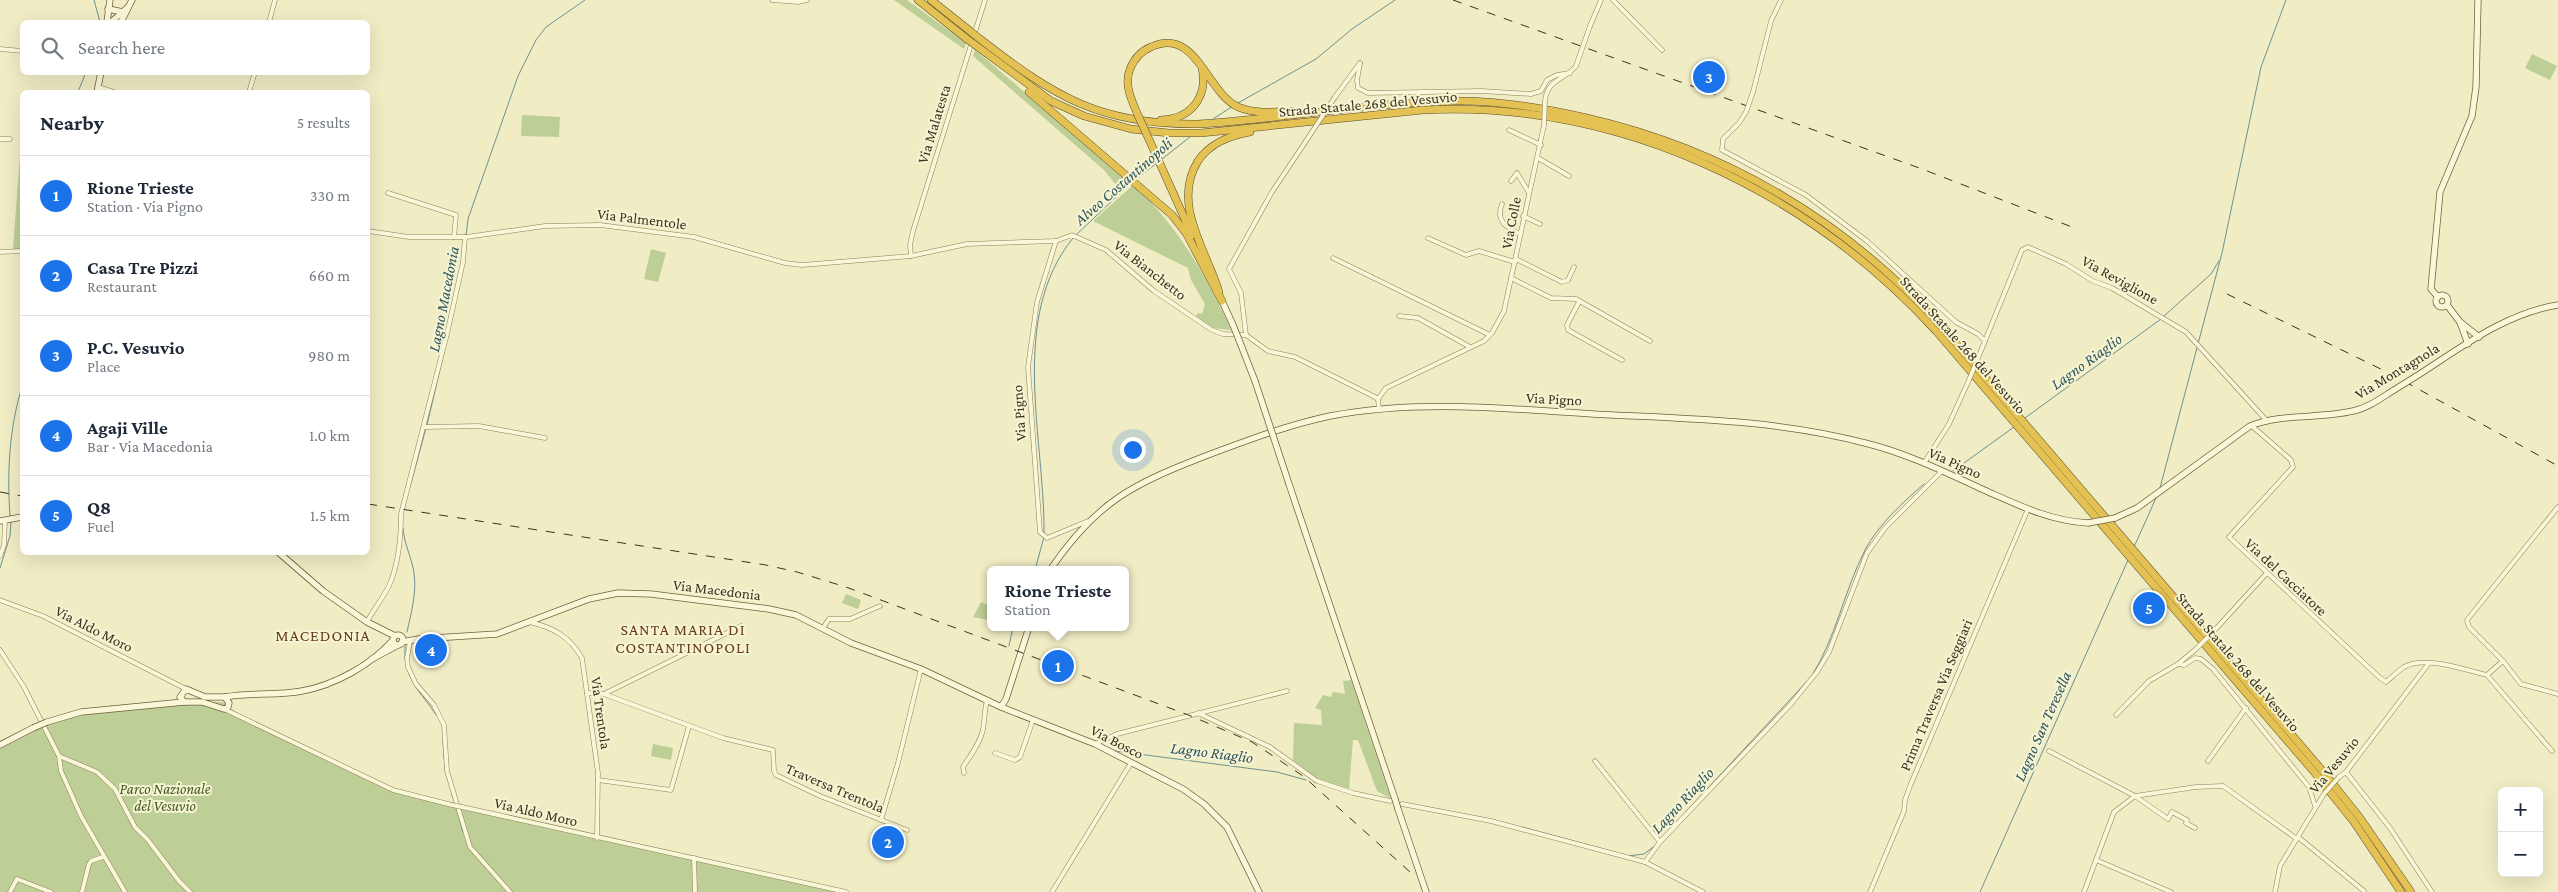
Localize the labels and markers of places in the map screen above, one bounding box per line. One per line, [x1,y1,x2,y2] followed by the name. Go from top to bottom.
[1693,58,1725,96] pin: 3
[2133,589,2165,627] pin: 5
[415,631,447,669] pin: 4
[1042,647,1074,685] pin: 1
[872,823,904,861] pin: 2

